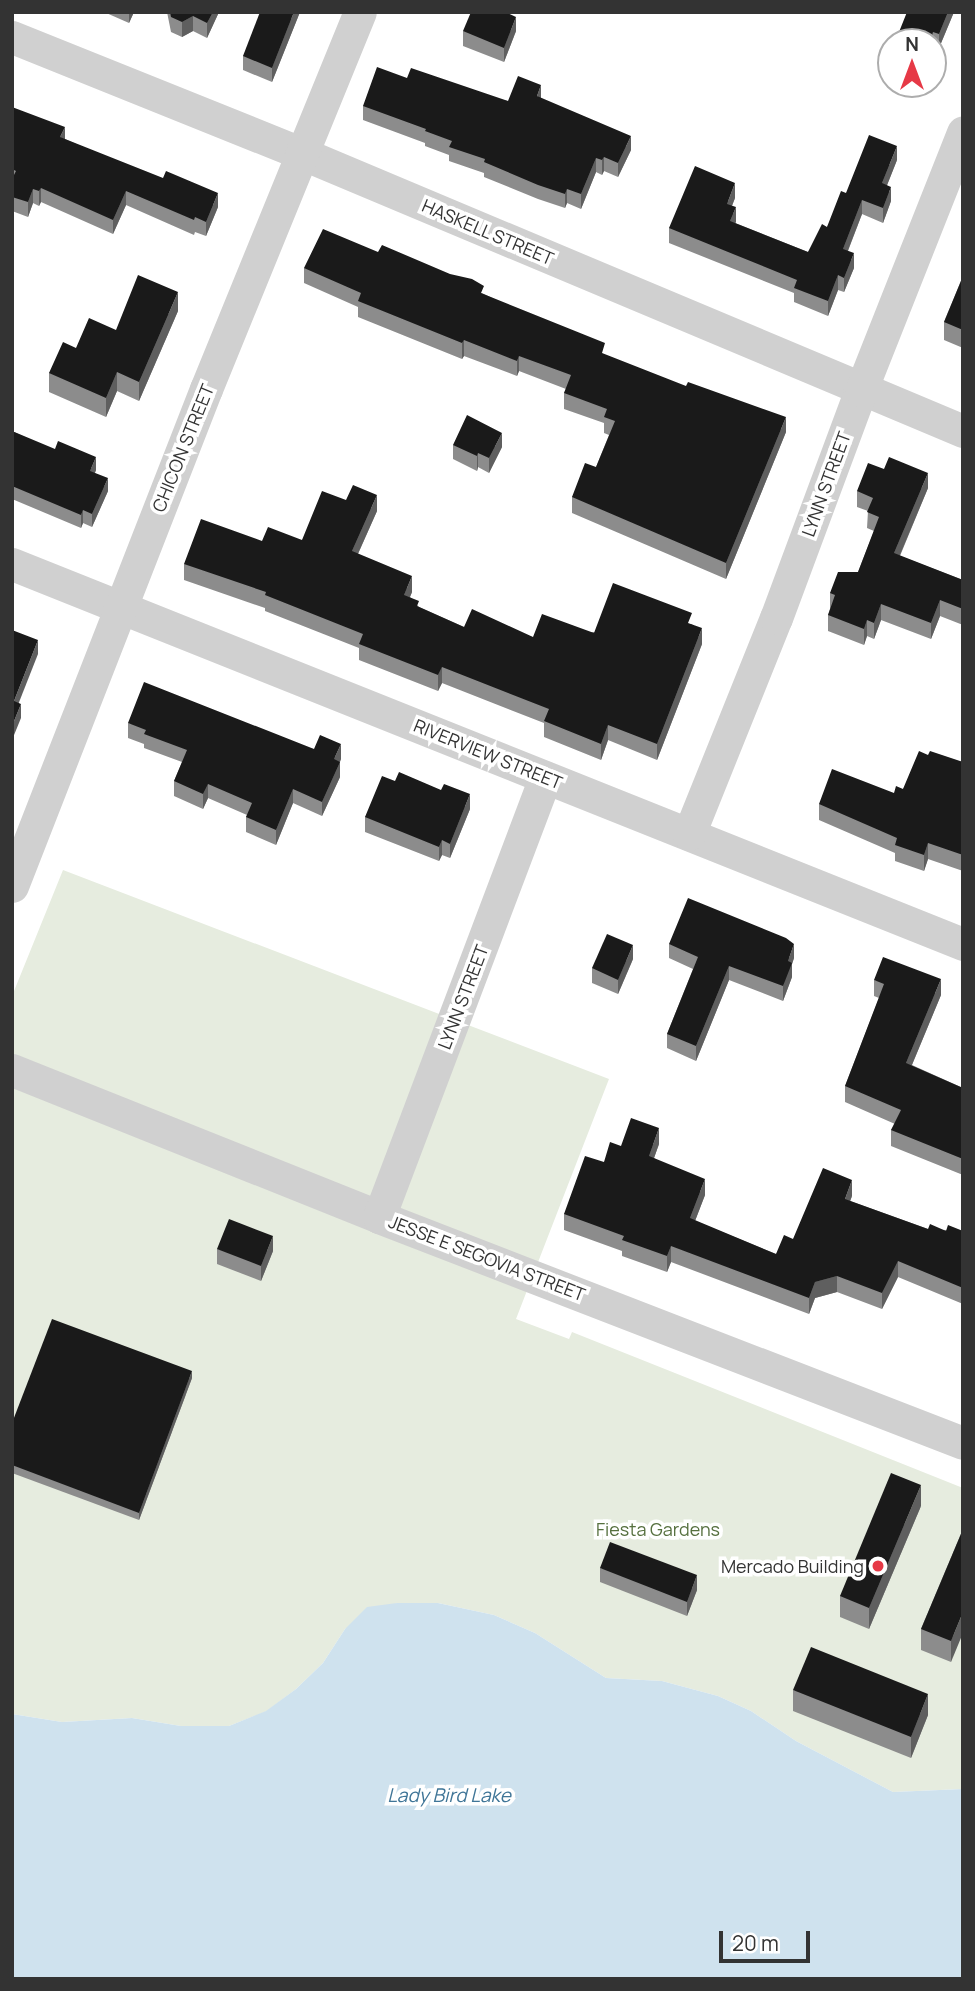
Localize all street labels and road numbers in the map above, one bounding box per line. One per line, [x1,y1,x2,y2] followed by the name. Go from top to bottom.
[419,194,557,270] street label: HASKELL STREET
[148,381,218,515] street label: CHICON STREET
[797,429,855,539] street label: LYNN STREET
[411,714,565,794] street label: RIVERVIEW STREET
[433,942,493,1052] street label: LYNN STREET
[386,1211,588,1305] street label: JESSE E SEGOVIA STREET

